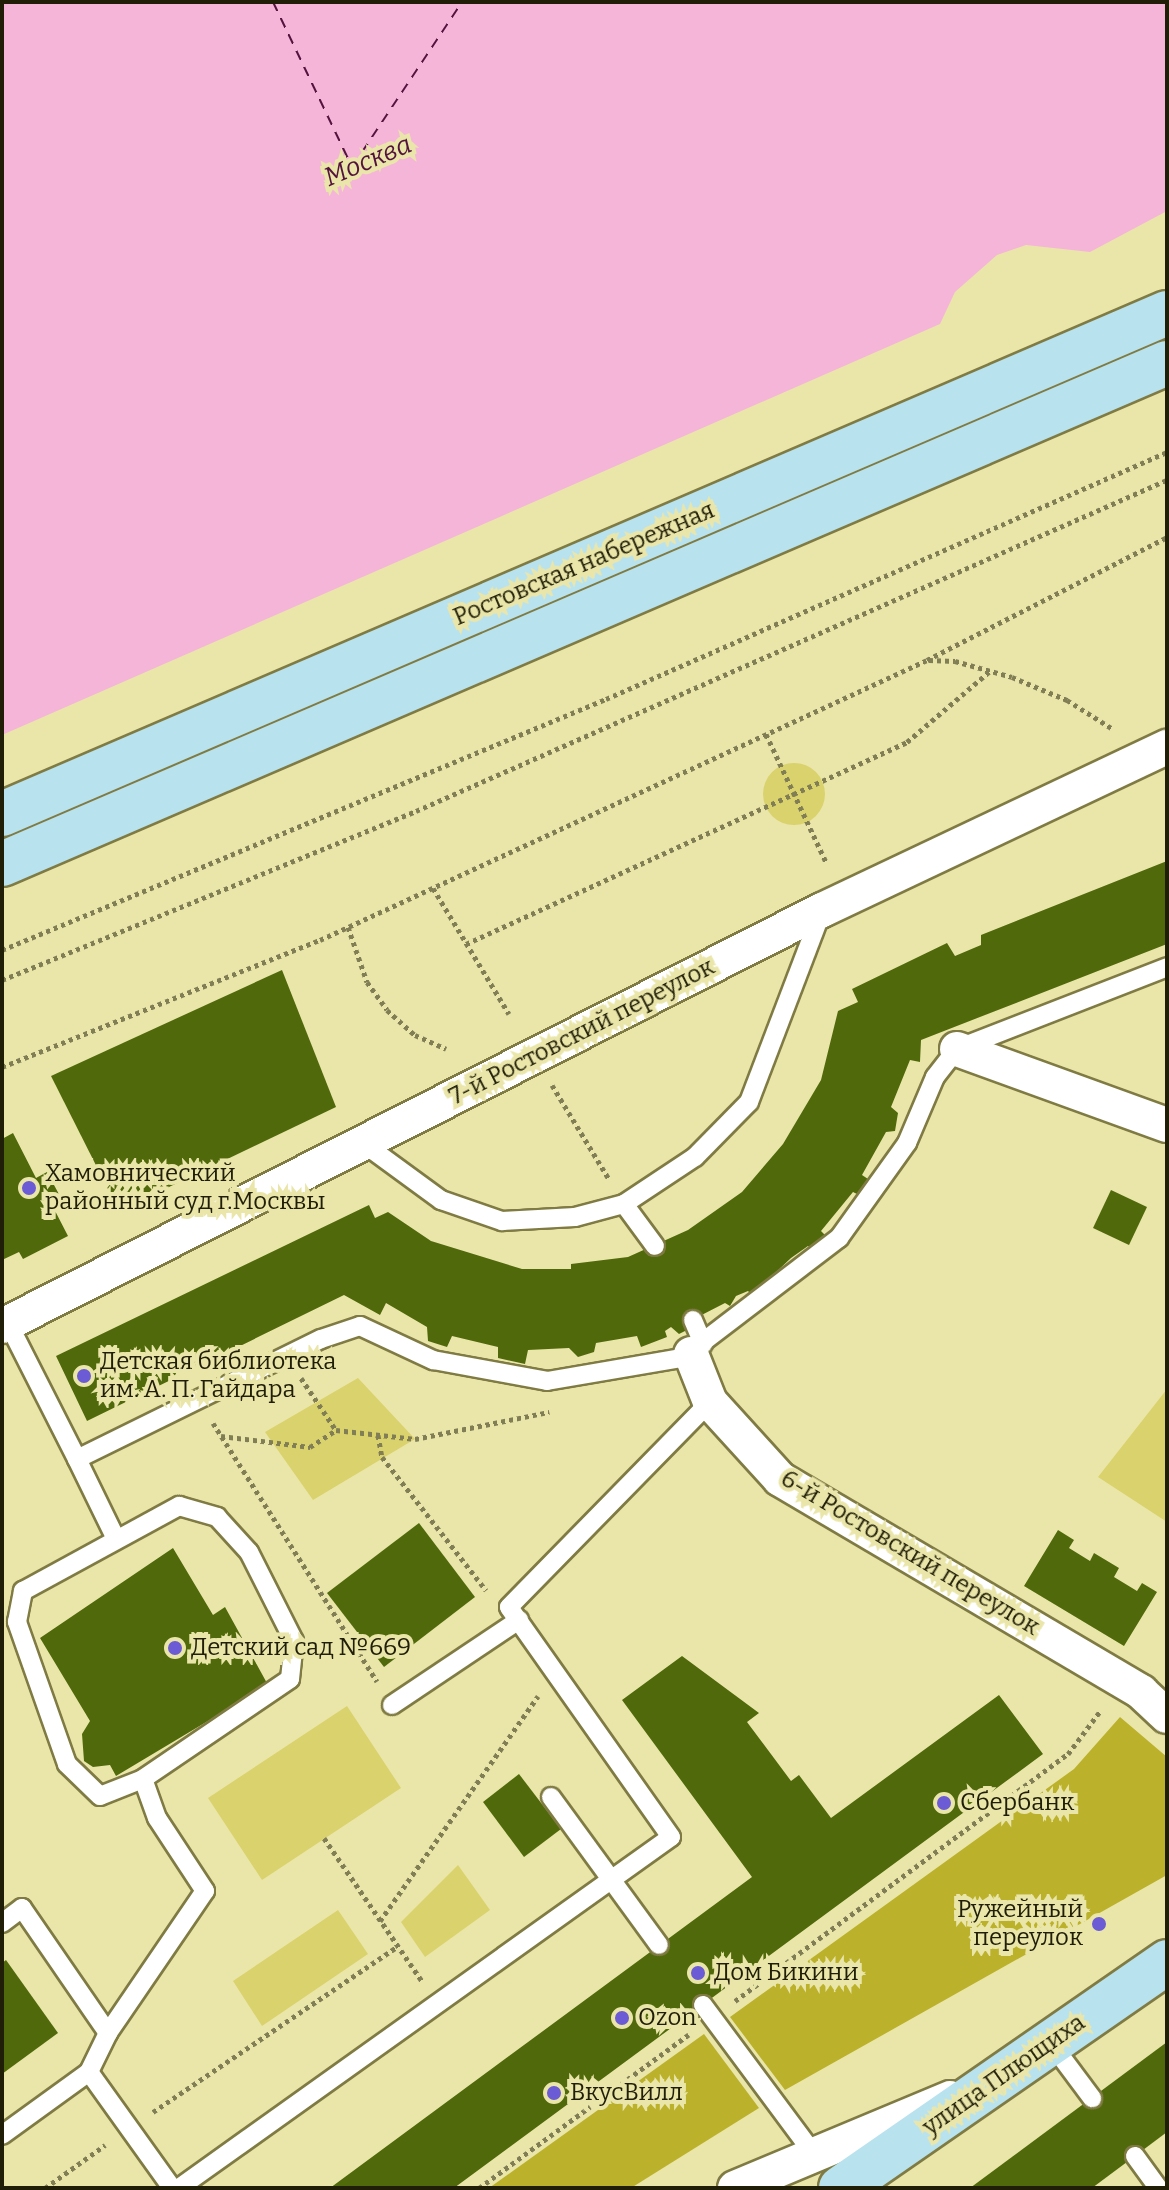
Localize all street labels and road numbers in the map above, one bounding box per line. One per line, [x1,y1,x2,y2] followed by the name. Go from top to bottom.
[449,496,719,632] street label: Ростовская набережная
[445,953,719,1111] street label: 7-й Ростовский переулок
[775,1464,1045,1642] street label: 6-й Ростовский переулок
[917,2008,1091,2142] street label: улица Плющиха

